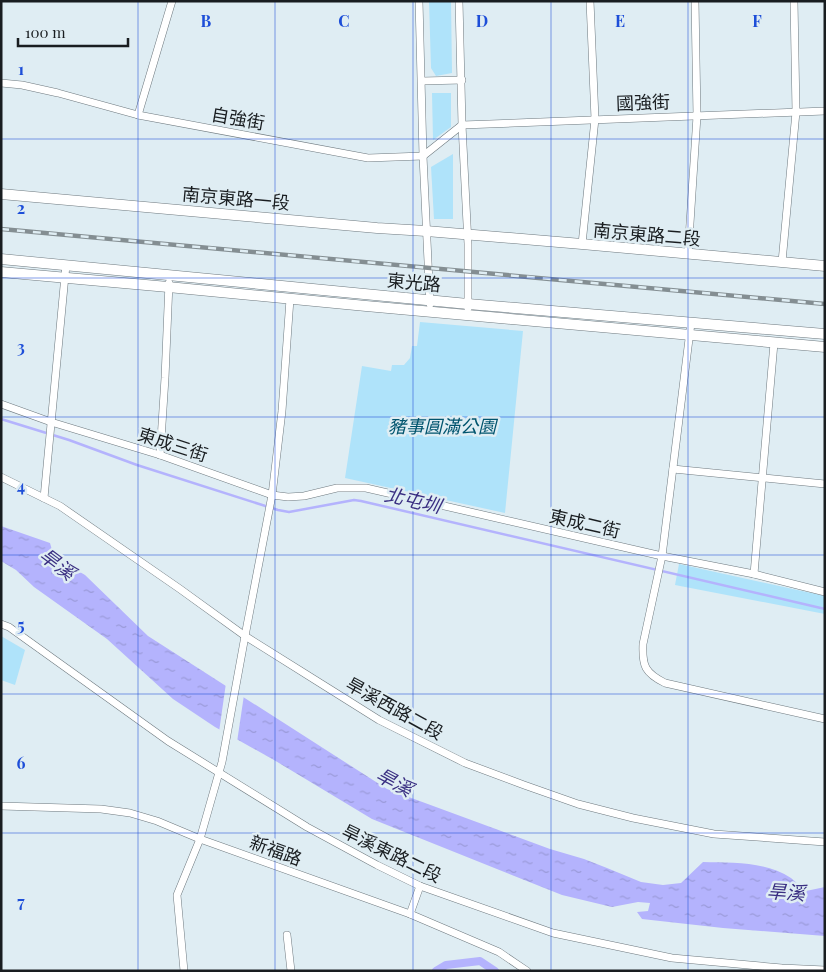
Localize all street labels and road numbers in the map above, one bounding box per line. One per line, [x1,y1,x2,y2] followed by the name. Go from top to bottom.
[616,89,670,115] street label: 國強街
[209,101,267,135] street label: 自強街
[181,181,291,215] street label: 南京東路一段
[592,217,702,251] street label: 南京東路二段
[386,268,442,296] street label: 東光路
[135,421,211,467] street label: 東成三街
[547,503,623,543] street label: 東成二街
[342,671,448,745] street label: 旱溪西路二段
[338,819,446,887] street label: 旱溪東路二段
[247,829,305,871] street label: 新福路

